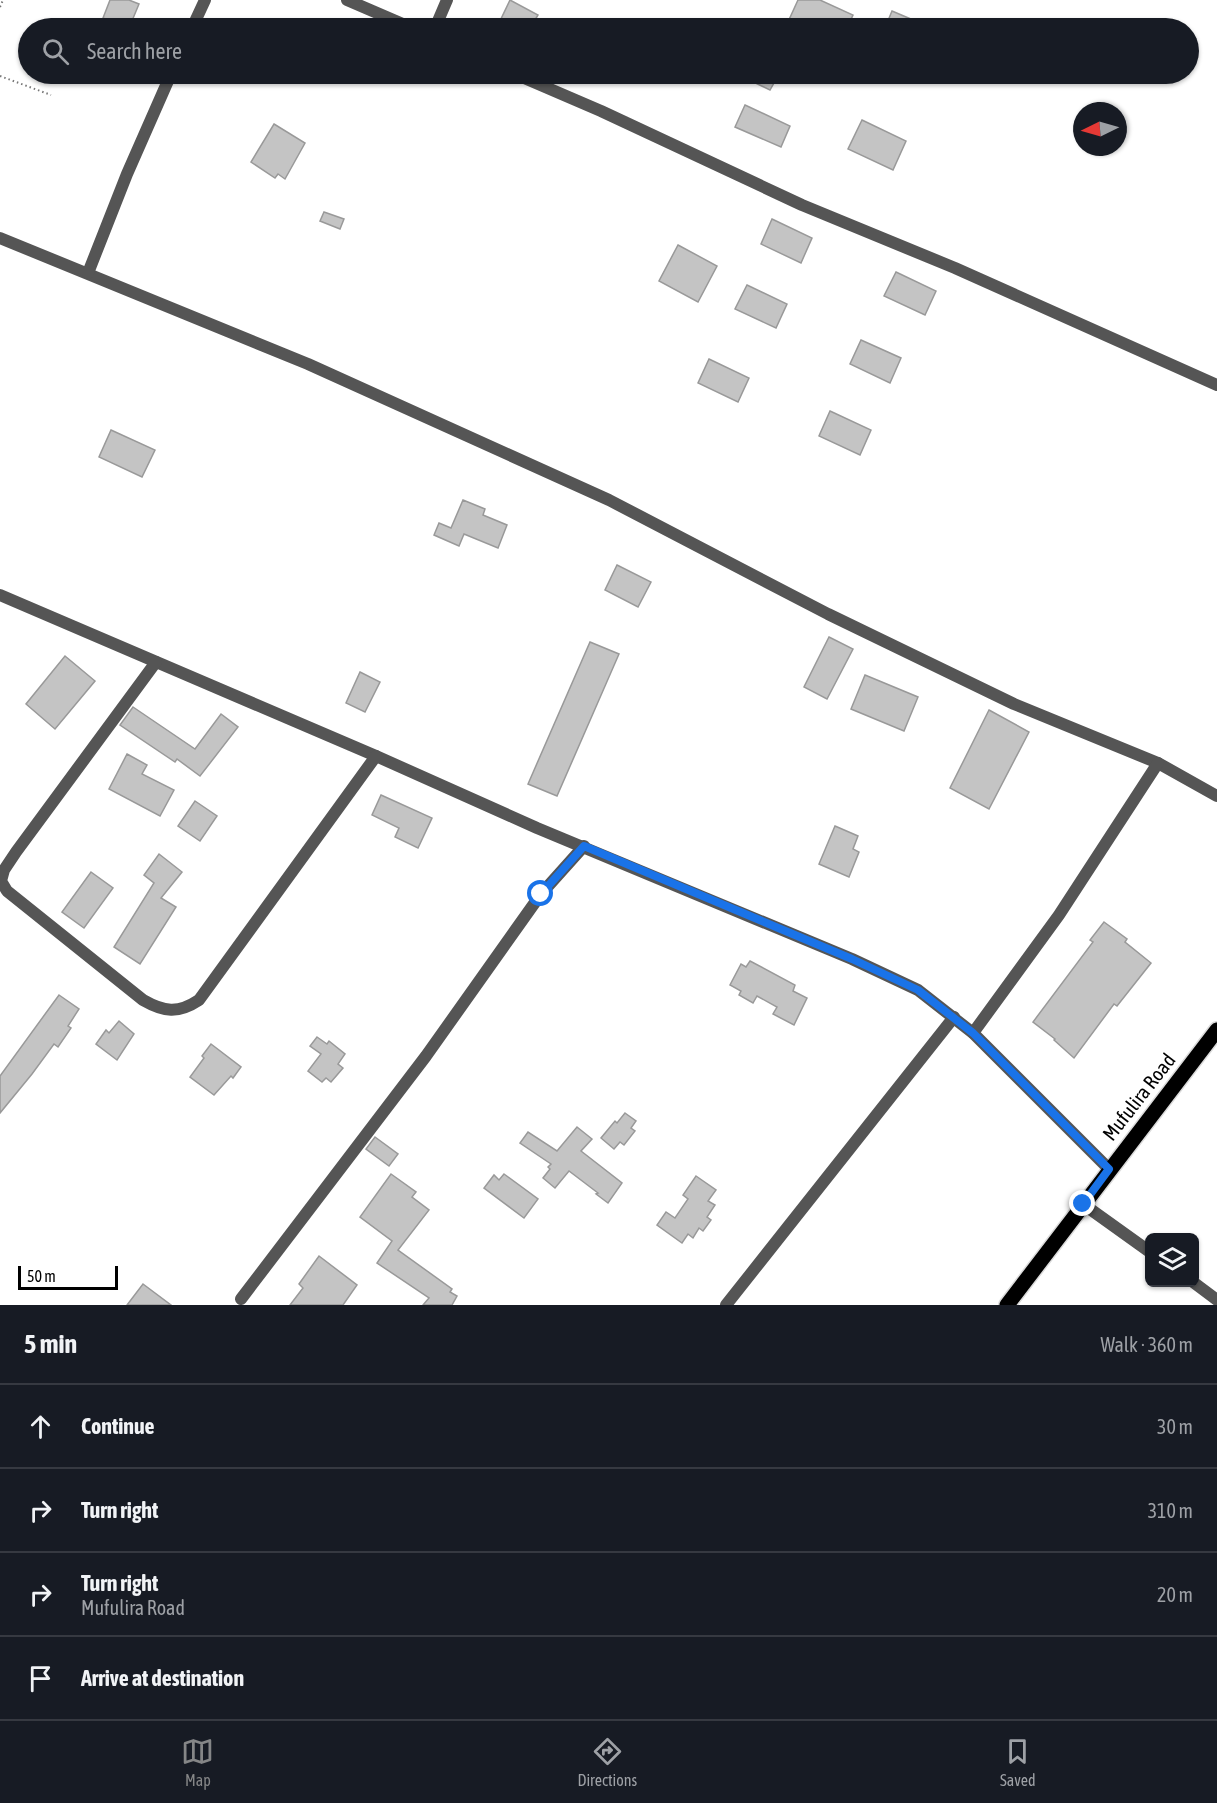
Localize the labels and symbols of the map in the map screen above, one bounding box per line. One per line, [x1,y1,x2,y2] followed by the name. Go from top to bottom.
[1073,102,1127,156] north arrow
[527,880,553,906] route start
[1098,1049,1180,1145] street label: Mufulira Road
[1069,1190,1095,1216] route end
[18,1263,118,1290] scale bar

